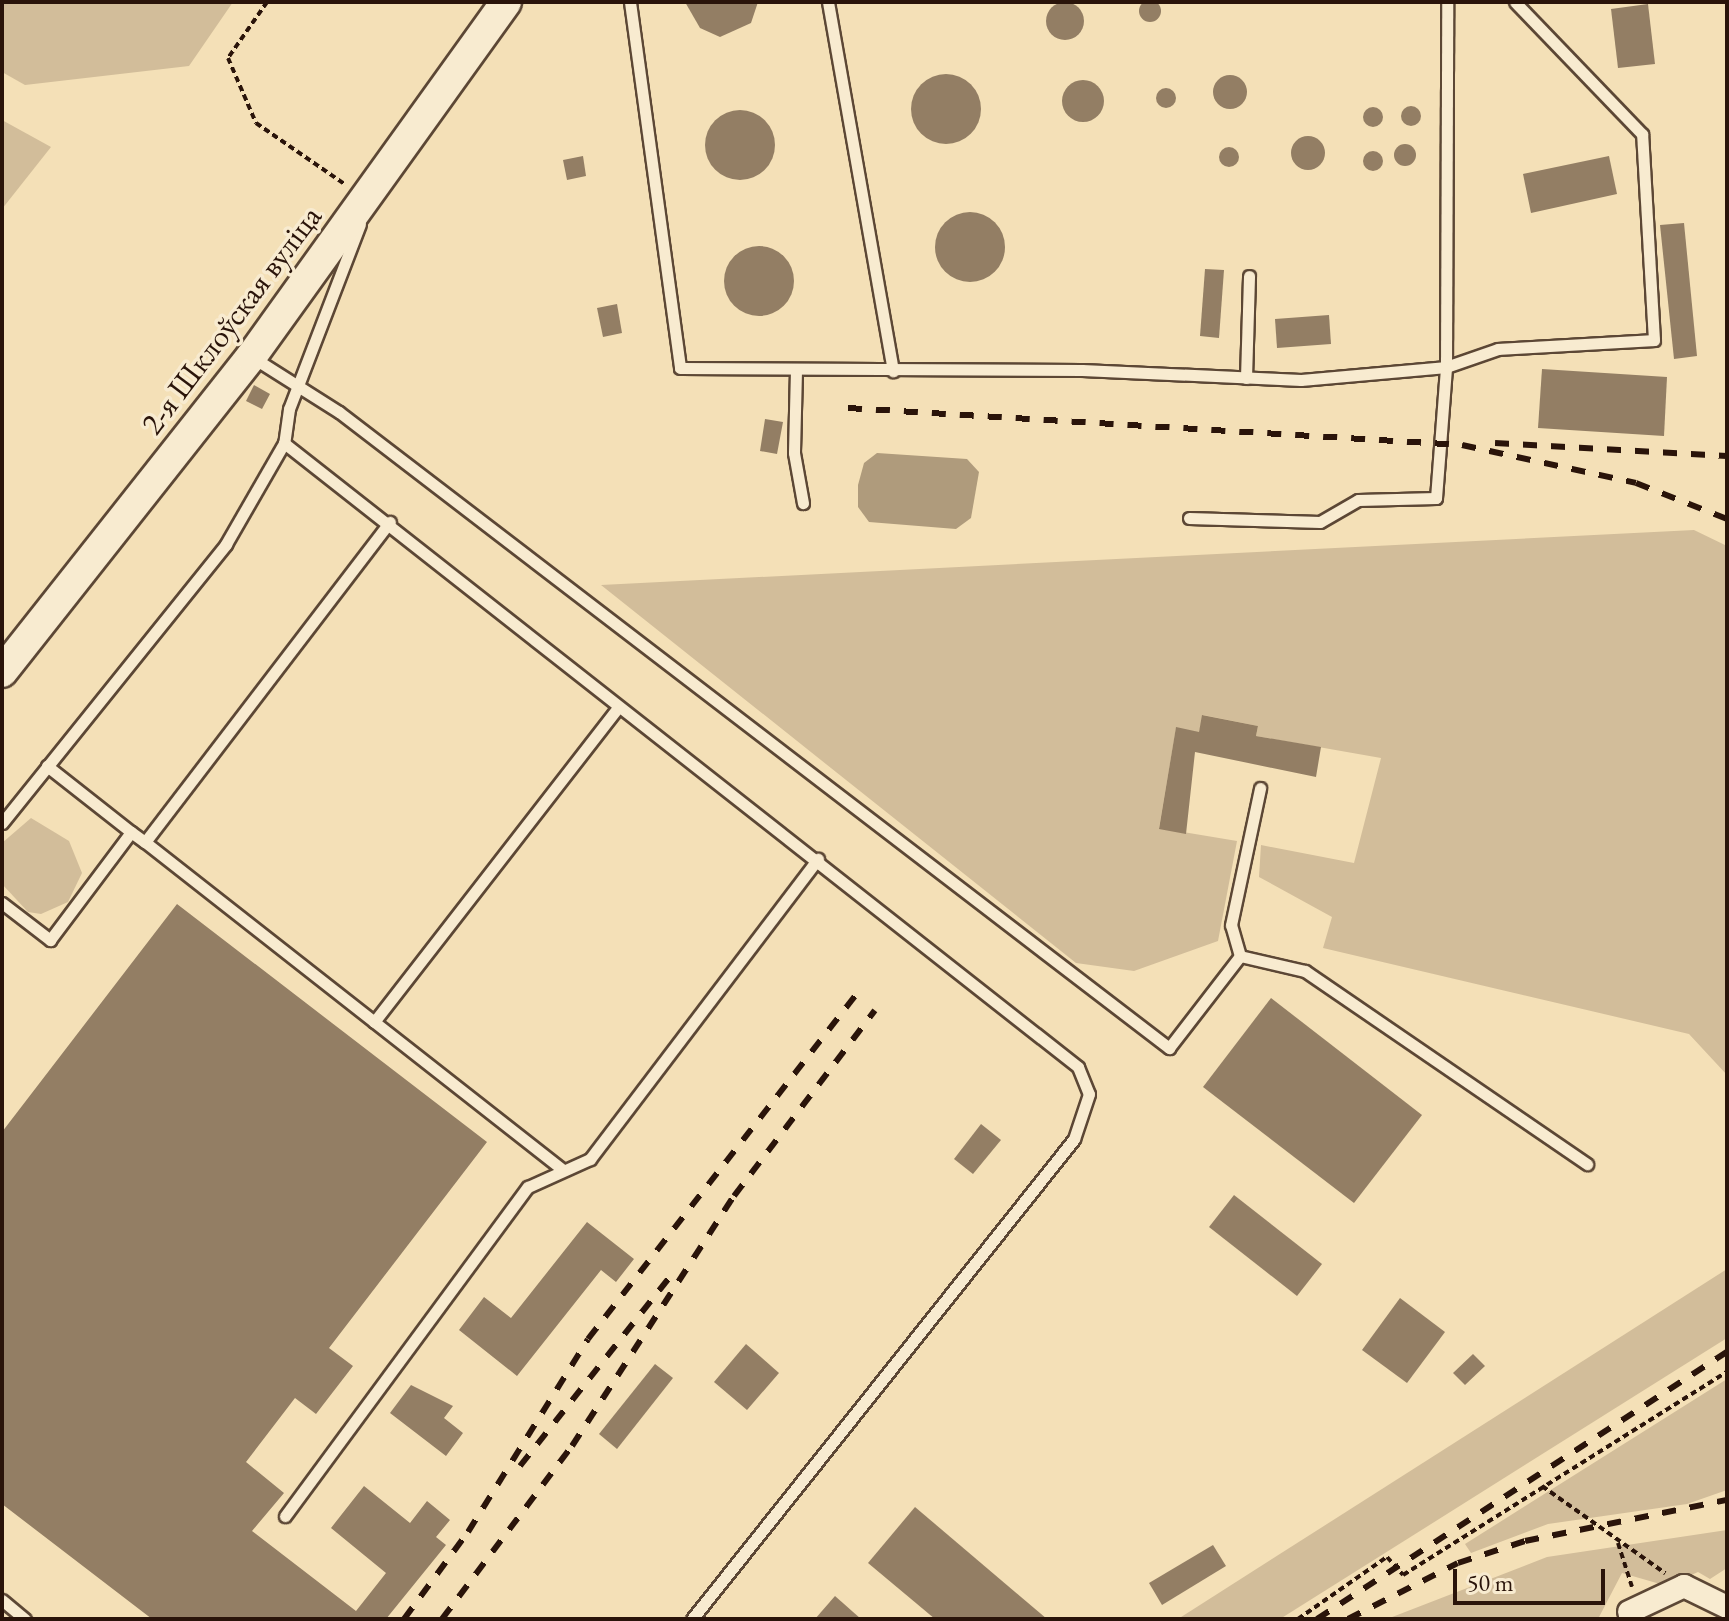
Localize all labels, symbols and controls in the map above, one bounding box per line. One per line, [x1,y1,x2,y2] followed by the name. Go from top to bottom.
[132,198,330,442] street label: 2-я Шклоўская вуліца
[1457,1553,1609,1603] scale bar
[1467,1567,1514,1598] text: 50 m

